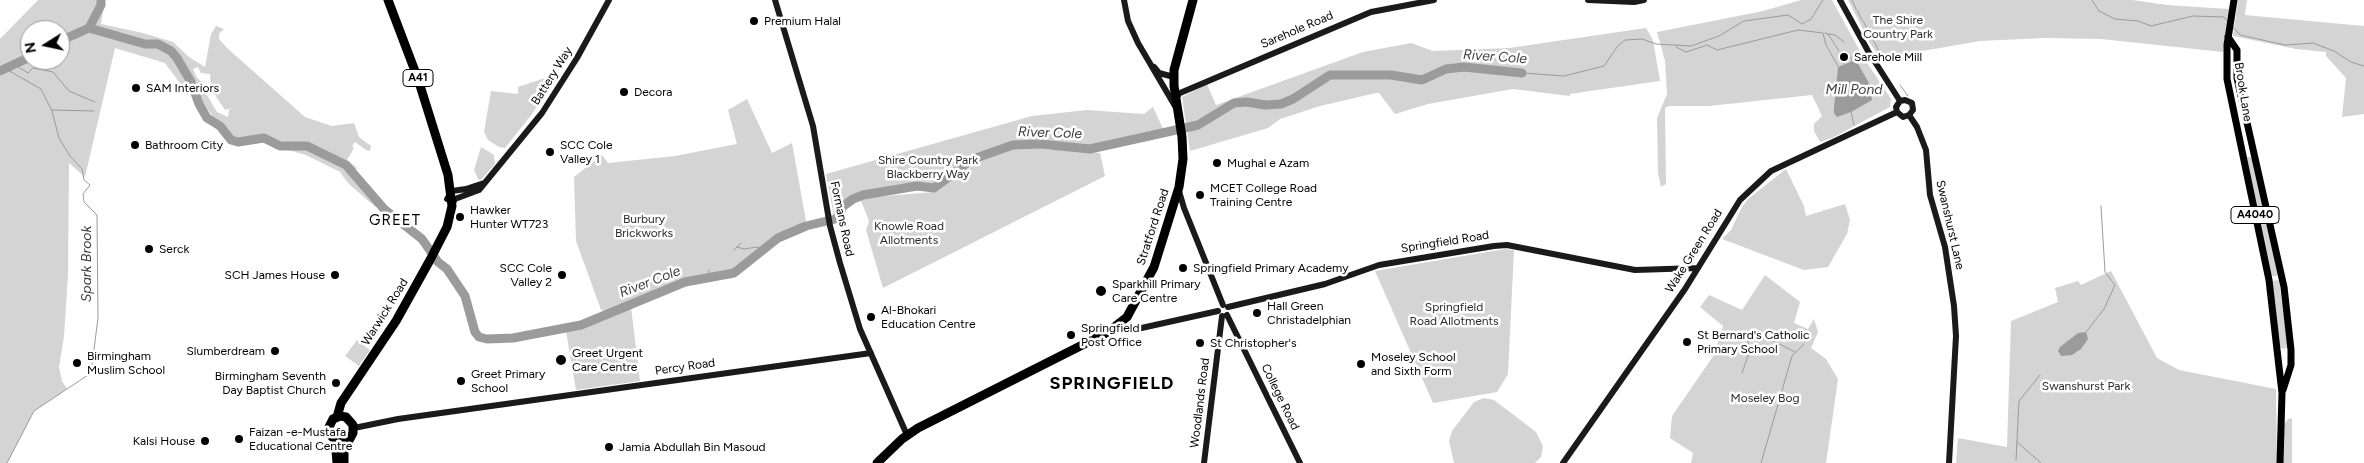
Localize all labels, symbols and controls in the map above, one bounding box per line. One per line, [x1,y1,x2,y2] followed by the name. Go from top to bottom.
[1259,8,1335,52] street label: Sarehole Road
[1863,13,1933,41] park label: The Shire Country Park
[764,14,841,28] place label: Premium Halal
[748,15,760,27] marker: Premium Halal
[20,20,70,70] north arrow
[21,41,40,54] text: N
[528,44,576,108] street label: Battery Way
[1462,46,1528,68] water label: River Cole
[1854,50,1922,64] place label: Sarehole Mill
[1838,51,1850,63] marker: Sarehole Mill
[2231,61,2255,123] street label: Brook Lane
[403,70,433,86] road number: A41
[146,81,219,95] place label: SAM Interiors
[130,82,142,94] marker: SAM Interiors
[1826,82,1882,98] water label: Mill Pond
[634,85,672,99] place label: Decora
[618,86,630,98] marker: Decora
[1018,123,1082,143] water label: River Cole
[145,138,223,152] place label: Bathroom City
[560,138,612,166] place label: SCC Cole Valley 1
[129,139,141,151] marker: Bathroom City
[544,146,556,158] marker: SCC Cole Valley 1
[878,153,978,181] park label: Shire Country Park Blackberry Way
[1227,156,1309,170] place label: Mughal e Azam
[1211,157,1223,169] marker: Mughal e Azam
[1933,179,1967,271] street label: Swanshurst Lane
[827,180,857,258] street label: Formans Road
[1210,181,1317,209] place label: MCET College Road Training Centre
[1134,187,1172,267] street label: Stratford Road
[1194,189,1206,201] marker: MCET College Road Training Centre
[470,203,548,231] place label: Hawker Hunter WT723
[2231,206,2279,224] road number: A4040
[1662,207,1726,295] street label: Wake Green Road
[454,211,466,223] marker: Hawker Hunter WT723
[368,212,422,230] district label: GREET
[615,212,673,240] park label: Burbury Brickworks
[874,219,944,247] park label: Knowle Road Allotments
[79,226,95,302] water label: Spark Brook
[1400,228,1490,256] street label: Springfield Road
[159,242,189,256] place label: Serck
[143,243,155,255] marker: Serck
[500,261,552,289] place label: SCC Cole Valley 2
[1193,261,1349,275] place label: Springfield Primary Academy
[1177,262,1189,274] marker: Springfield Primary Academy
[617,263,683,301] water label: River Cole
[225,268,325,282] place label: SCH James House
[329,269,341,281] marker: SCH James House
[556,269,568,281] marker: SCC Cole Valley 2
[359,276,411,348] street label: Warwick Road
[1112,277,1201,305] place label: Sparkhill Primary Care Centre
[1094,284,1108,298] marker: Sparkhill Primary Care Centre
[1267,299,1351,327] place label: Hall Green Christadelphian
[1409,300,1499,328] park label: Springfield Road Allotments
[881,303,975,331] place label: Al-Bhokari Education Centre
[1251,307,1263,319] marker: Hall Green Christadelphian
[865,311,877,323] marker: Al-Bhokari Education Centre
[1081,321,1142,349] place label: Springfield Post Office
[1697,328,1810,356] place label: St Bernard's Catholic Primary School
[1065,329,1077,341] marker: Springfield Post Office
[1210,336,1297,350] place label: St Christopher's
[1681,336,1693,348] marker: St Bernard's Catholic Primary School
[1194,337,1206,349] marker: St Christopher's
[186,344,265,358] place label: Slumberdream
[269,345,281,357] marker: Slumberdream
[572,346,643,374] place label: Greet Urgent Care Centre
[87,349,165,377] place label: Birmingham Muslim School
[1371,350,1456,378] place label: Moseley School and Sixth Form
[554,353,568,367] marker: Greet Urgent Care Centre
[654,356,716,378] street label: Percy Road
[71,357,83,369] marker: Birmingham Muslim School
[1187,357,1213,449] street label: Woodlands Road
[1355,358,1367,370] marker: Moseley School and Sixth Form
[1258,362,1302,432] street label: College Road
[471,367,545,395] place label: Greet Primary School
[215,369,326,397] place label: Birmingham Seventh Day Baptist Church
[1048,373,1176,395] district label: SPRINGFIELD
[455,375,467,387] marker: Greet Primary School
[330,377,342,389] marker: Birmingham Seventh Day Baptist Church
[2042,379,2130,393] park label: Swanshurst Park
[1731,391,1799,405] park label: Moseley Bog
[249,425,352,453] place label: Faizan -e-Mustafa Educational Centre
[233,433,245,445] marker: Faizan -e-Mustafa Educational Centre
[133,434,195,448] place label: Kalsi House
[199,435,211,447] marker: Kalsi House
[619,440,766,454] place label: Jamia Abdullah Bin Masoud
[603,441,615,453] marker: Jamia Abdullah Bin Masoud

